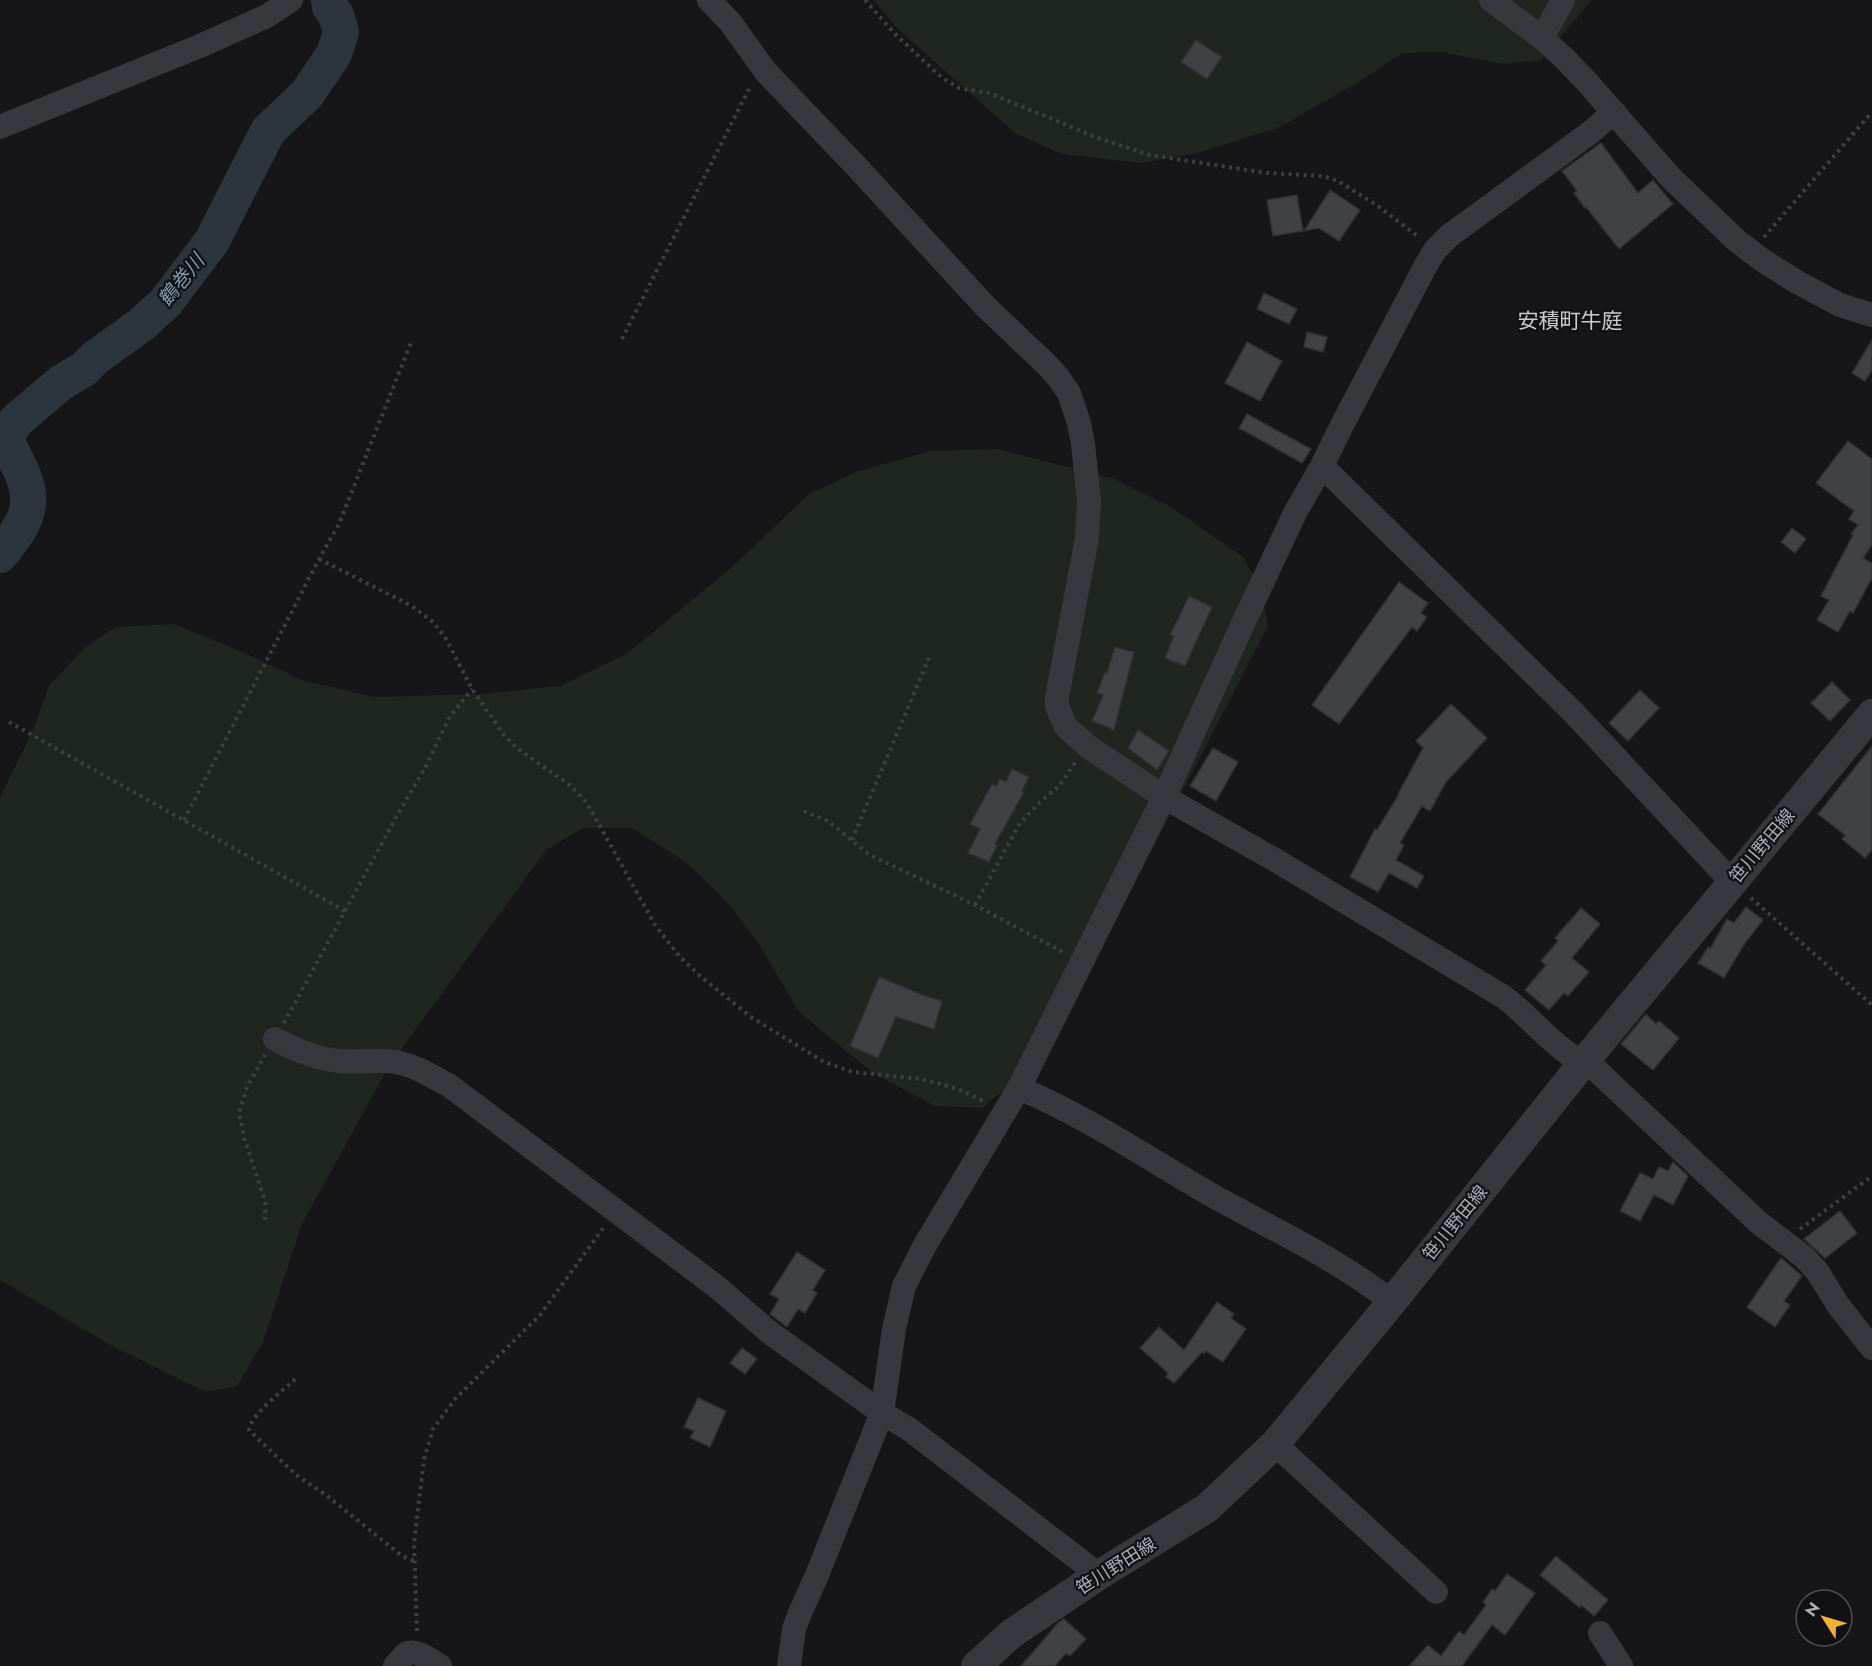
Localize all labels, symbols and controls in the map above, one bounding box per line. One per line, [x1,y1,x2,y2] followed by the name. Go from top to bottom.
[151,246,213,313] water label: 鶴巻川
[1518,306,1623,336] district label: 安積町牛庭
[1723,803,1801,889] street label: 笹川野田線
[1417,1180,1493,1266] street label: 笹川野田線
[1071,1531,1161,1601] street label: 笹川野田線
[1794,1588,1854,1648] north arrow
[1799,1597,1825,1621] text: N

